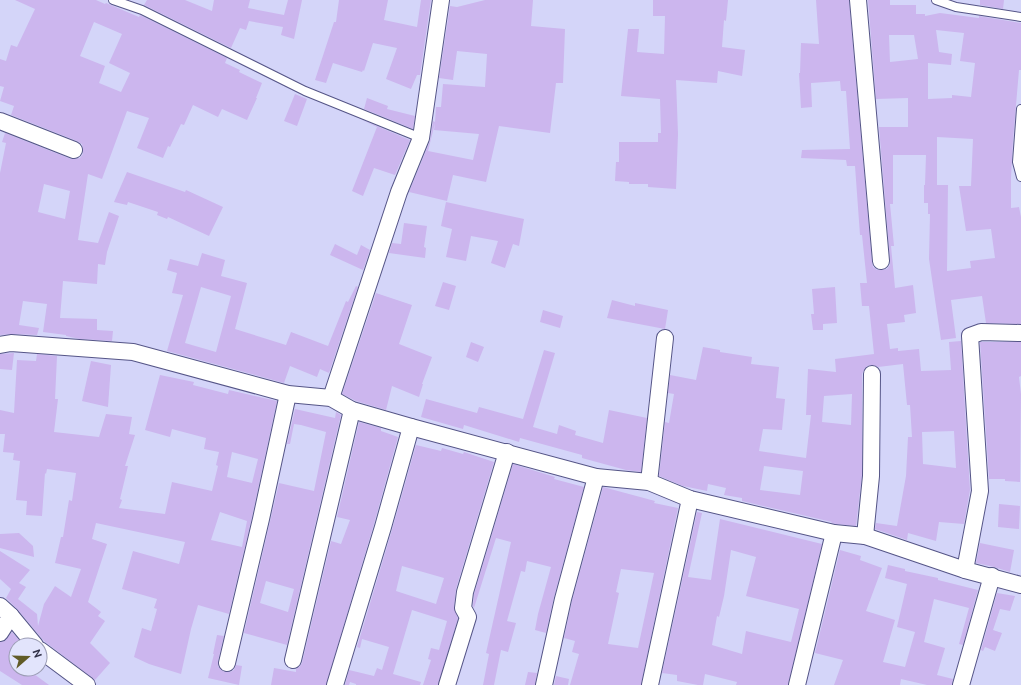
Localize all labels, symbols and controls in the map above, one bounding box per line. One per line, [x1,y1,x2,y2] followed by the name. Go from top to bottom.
[8,637,48,677] north arrow
[30,648,44,659] text: N

